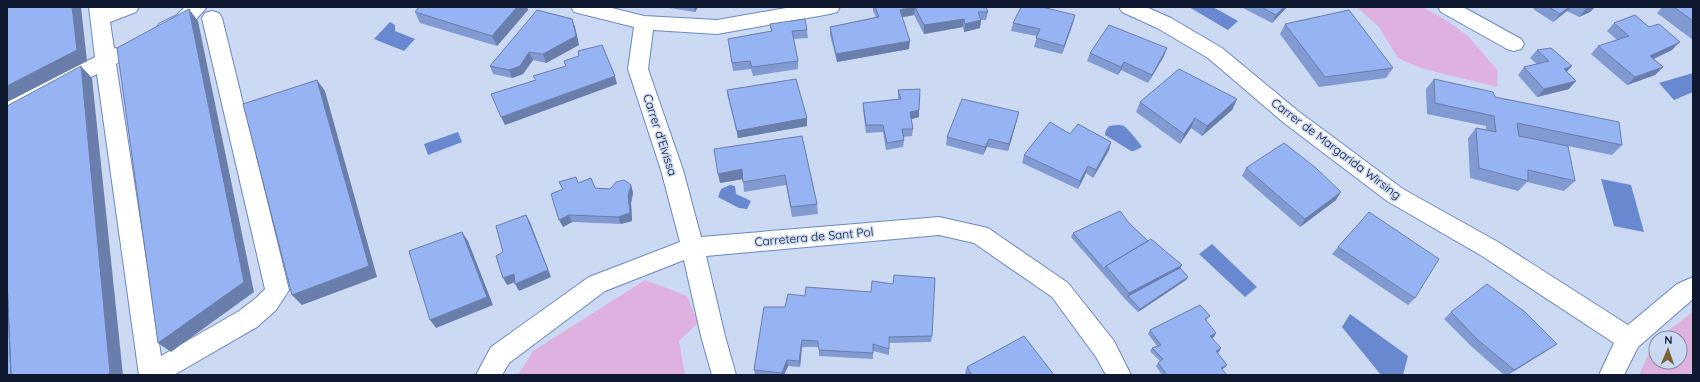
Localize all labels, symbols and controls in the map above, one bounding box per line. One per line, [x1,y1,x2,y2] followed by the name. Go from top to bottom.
[640,92,681,178] street label: Carrer d'Eivissa
[1268,95,1404,202] street label: Carrer de Margarida Wirsing
[754,224,874,249] street label: Carretera de Sant Pol
[1648,330,1688,370] north arrow
[1664,333,1673,347] text: N

